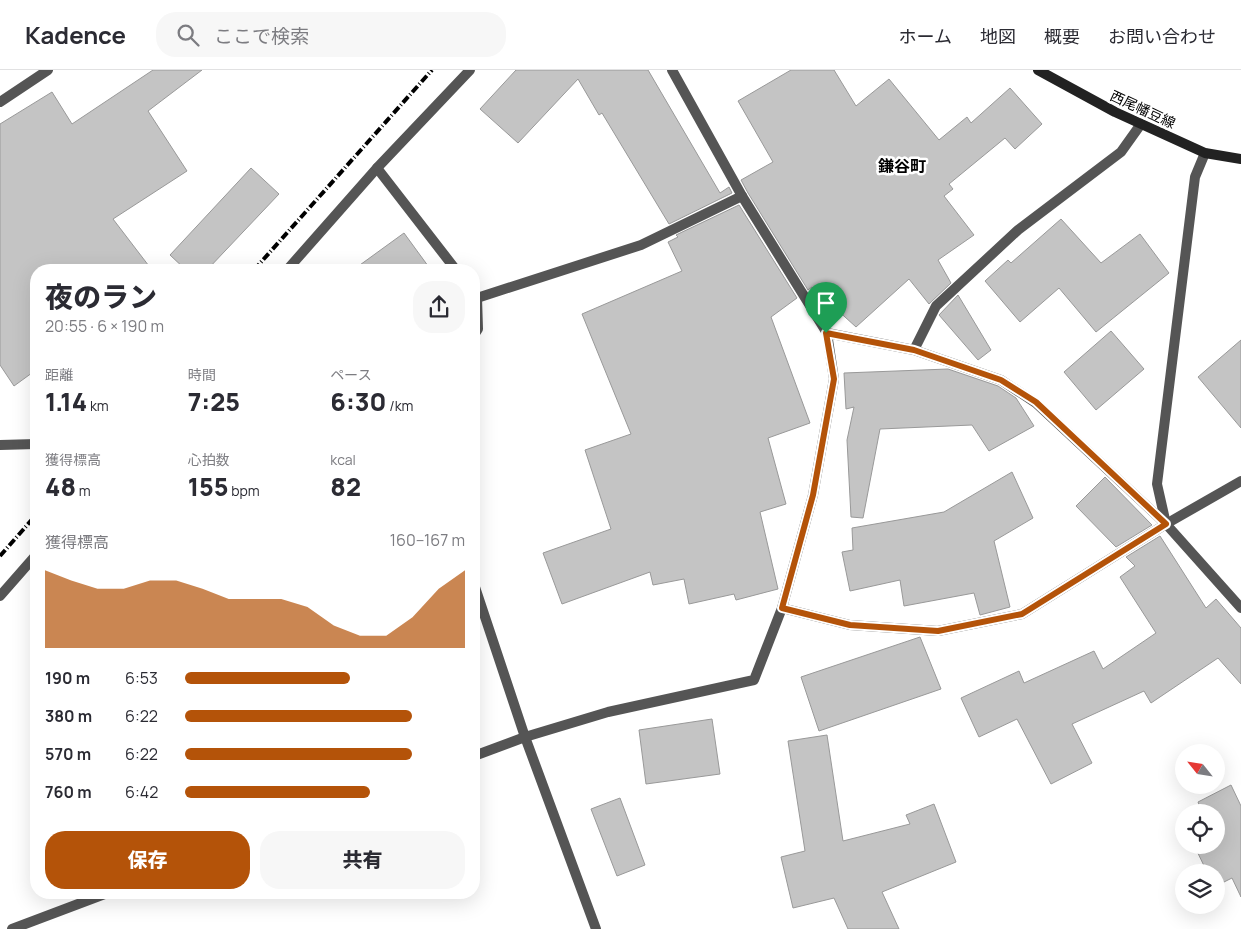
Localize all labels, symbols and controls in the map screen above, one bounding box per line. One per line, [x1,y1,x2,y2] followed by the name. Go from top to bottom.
[156,12,506,57] search box
[25,18,126,51] text: Kadence
[174,21,202,49] icon: search
[214,23,309,49] text: ここで検索
[899,24,952,48] text: ホーム
[980,24,1016,48] text: 地図
[1044,24,1080,48] text: 概要
[1108,24,1216,48] text: お問い合わせ
[1107,86,1179,132] street label: 西尾幡豆線
[878,155,926,177] district label: 鎌谷町
[45,277,157,315] text: 夜のラン
[413,281,465,333] button: share
[805,282,847,333] pin
[812,289,840,317] icon: arrive
[45,315,164,337] text: 20:55 · 6 × 190 m
[45,365,73,384] text: 距離
[188,365,216,384] text: 時間
[330,365,372,384] text: ペース
[45,384,87,419] text: 1.14
[188,384,240,419] text: 7:25
[330,384,386,419] text: 6:30
[87,396,109,415] text: km
[386,396,413,415] text: /km
[45,450,101,469] text: 獲得標高
[188,450,230,469] text: 心拍数
[330,450,356,469] text: kcal
[45,469,76,504] text: 48
[188,469,228,504] text: 155
[330,469,361,504] text: 82
[76,481,91,500] text: m
[228,481,260,500] text: bpm
[390,529,465,551] text: 160–167 m
[45,531,109,553] text: 獲得標高
[45,667,90,689] text: 190 m
[125,667,158,689] text: 6:53
[45,705,92,727] text: 380 m
[125,705,158,727] text: 6:22
[45,743,91,765] text: 570 m
[125,743,158,765] text: 6:22
[1175,744,1225,794] north arrow
[1175,744,1225,914] map controls
[45,781,92,803] text: 760 m
[125,781,158,803] text: 6:42
[1175,804,1225,854] button: locate
[45,831,250,889] button: 保存
[260,831,465,889] button: 共有
[1175,864,1225,914] button: layers

